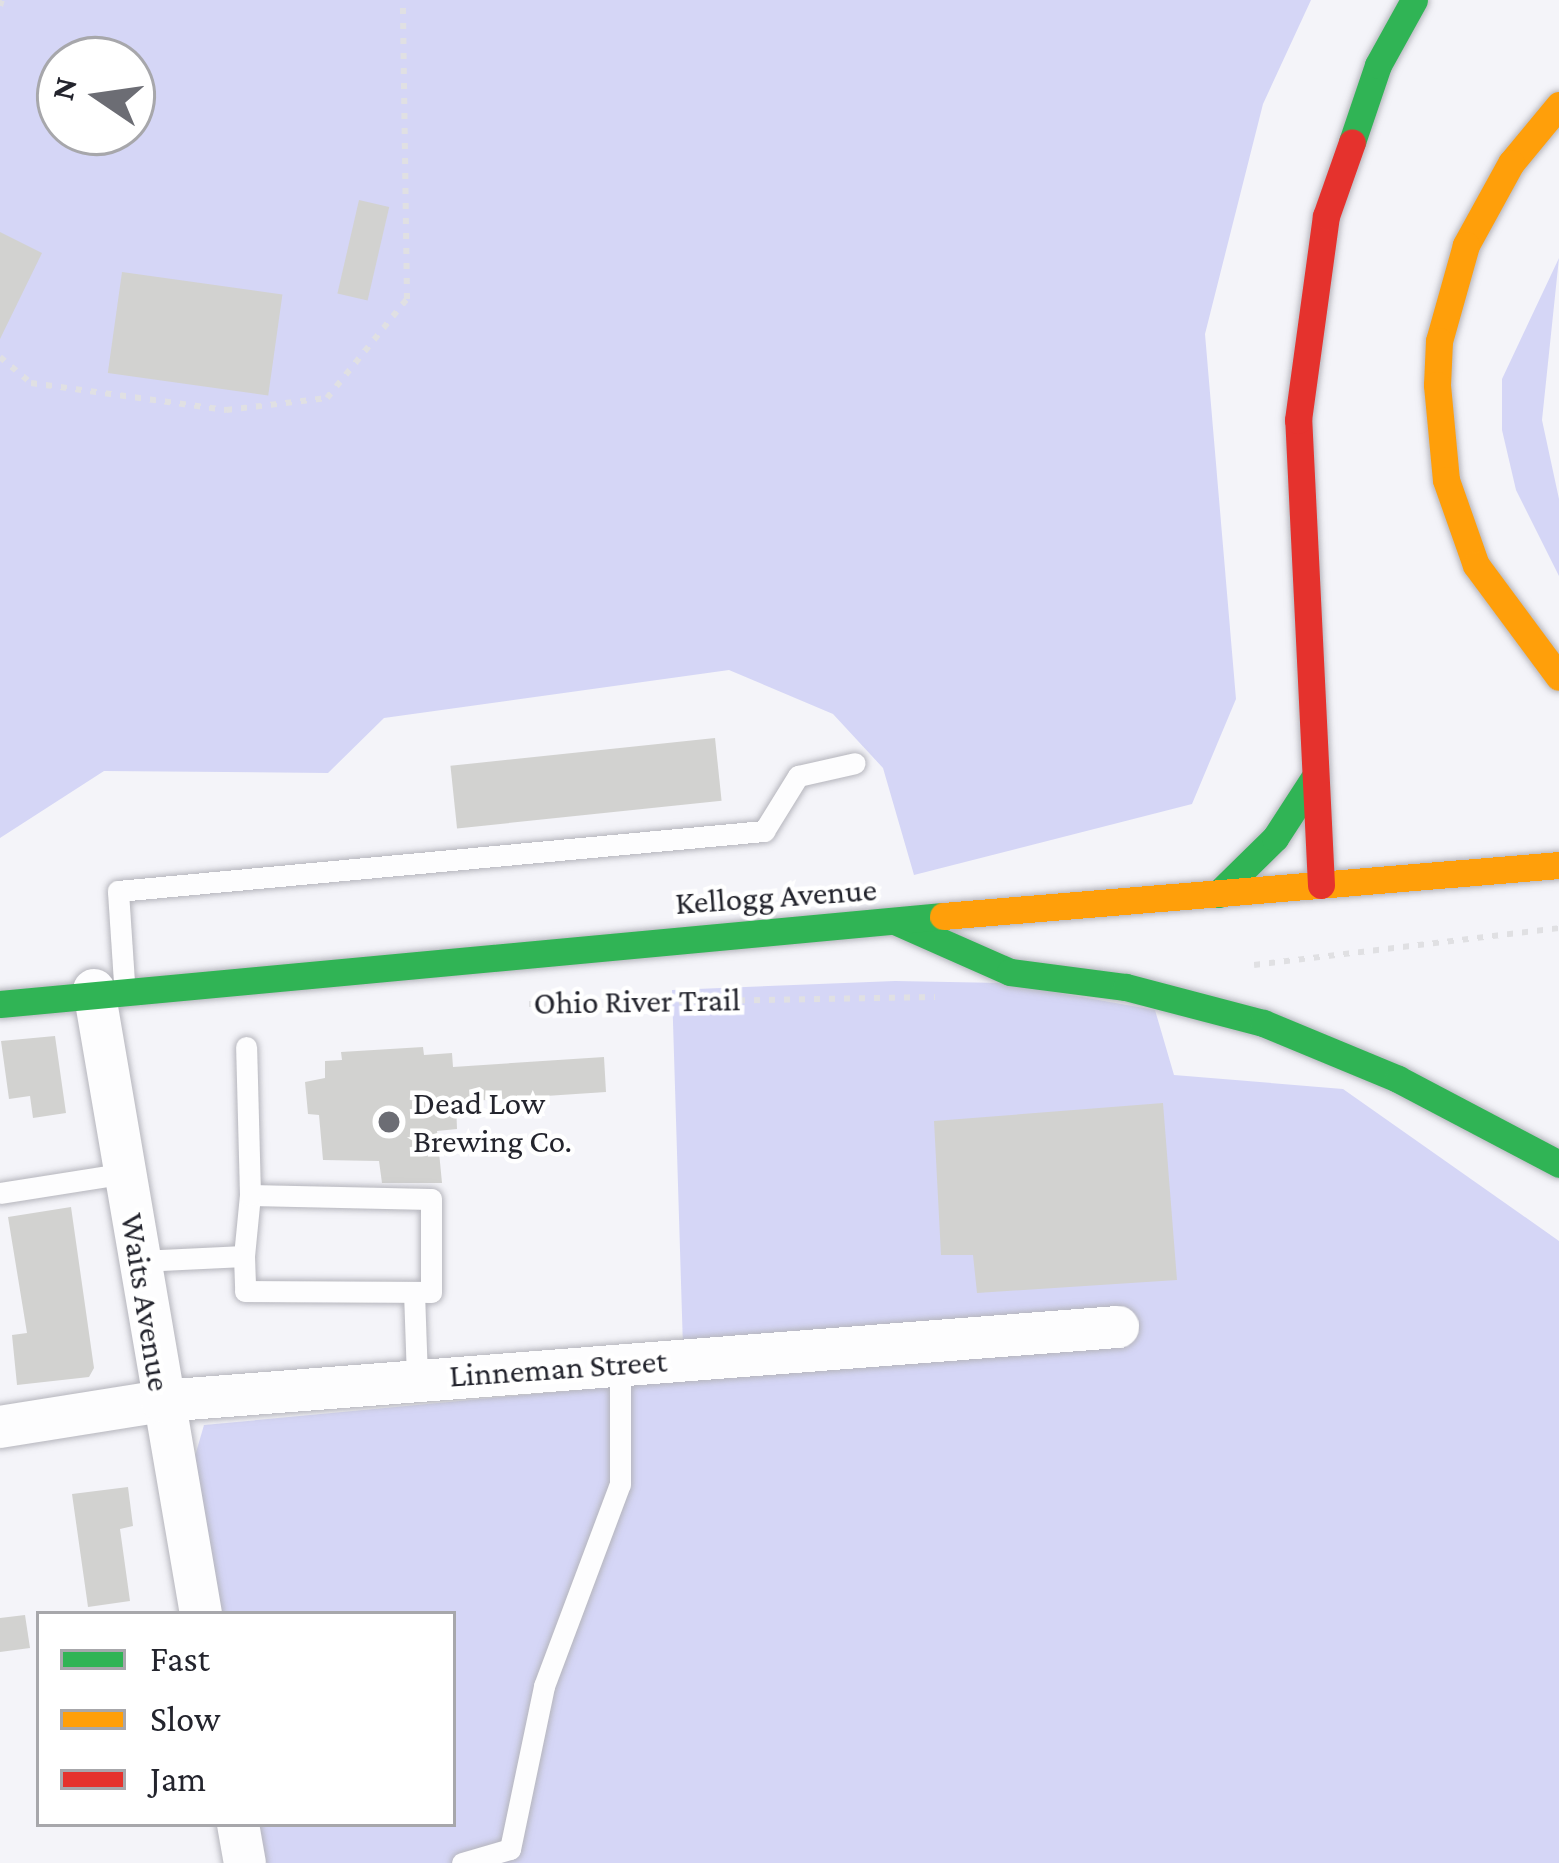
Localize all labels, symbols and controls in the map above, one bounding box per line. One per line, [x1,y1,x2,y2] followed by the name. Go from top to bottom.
[36,36,156,156] north arrow
[43,73,84,104] text: N
[674,869,878,923] street label: Kellogg Avenue
[533,979,741,1023] street label: Ohio River Trail
[413,1083,572,1161] place label: Dead Low Brewing Co.
[376,1109,402,1135] marker: Dead Low Brewing Co.
[112,1210,180,1394] street label: Waits Avenue
[448,1341,668,1395] street label: Linneman Street
[36,1611,456,1827] legend
[150,1639,210,1679] text: Fast
[150,1699,221,1739] text: Slow
[150,1759,206,1799] text: Jam

